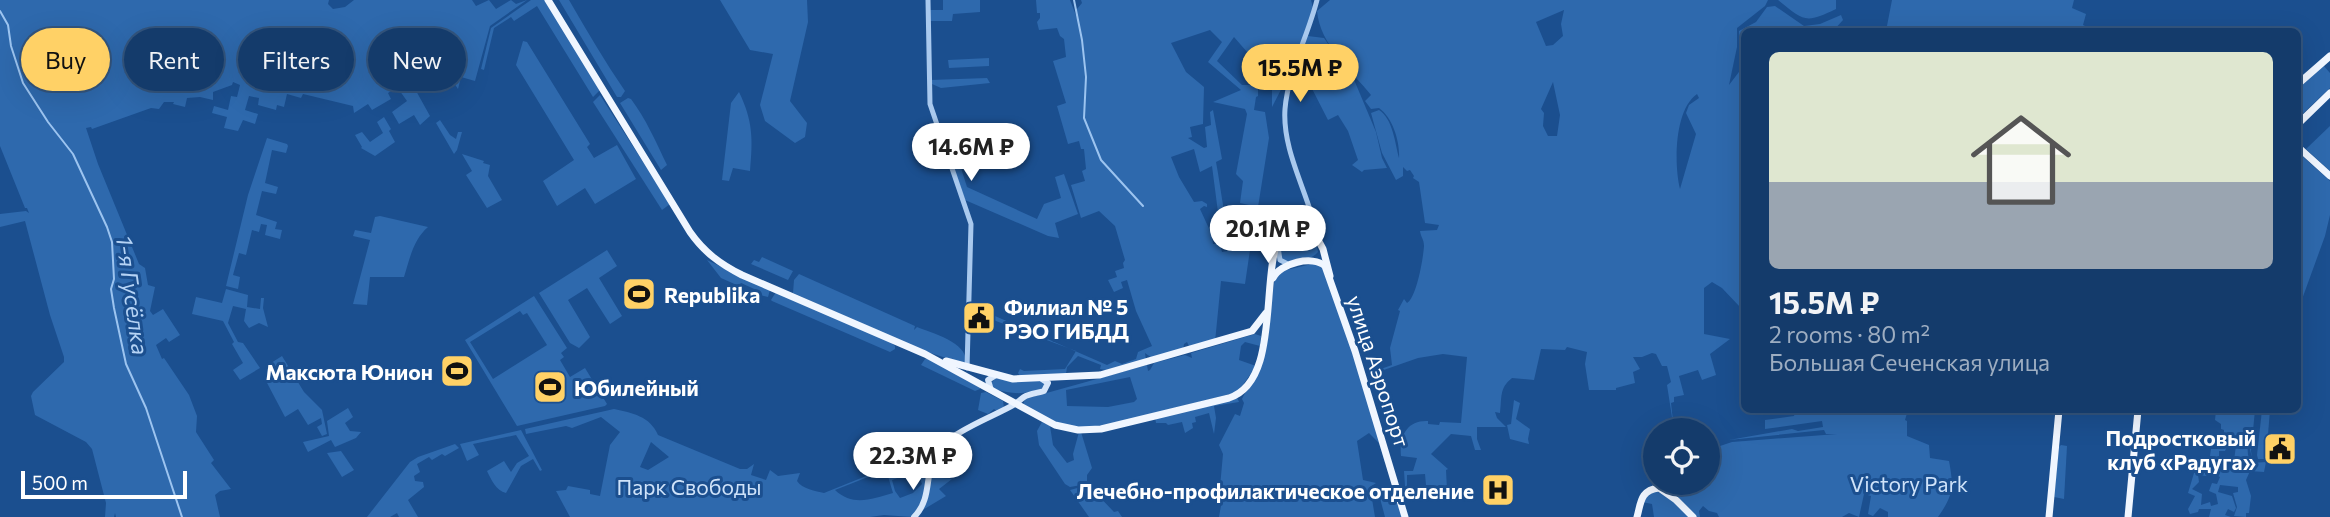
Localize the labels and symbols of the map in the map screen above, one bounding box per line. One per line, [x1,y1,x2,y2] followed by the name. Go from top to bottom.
[1235,44,1365,104] pin: 15.5M ₽
[906,124,1036,183] pin: 14.6M ₽
[1203,205,1333,265] pin: 20.1M ₽
[111,234,155,356] water label: 1-я Гусёлка
[620,275,658,313] sports icon: Republika
[664,282,760,307] place label: Republika
[1343,292,1415,450] street label: улица Аэропорт
[1004,294,1129,343] place label: Филиал № 5 РЭО ГИБДД
[960,299,998,337] public building icon: Филиал № 5 РЭО ГИБДД
[438,352,476,390] sports icon: Максюта Юнион
[265,359,433,384] place label: Максюта Юнион
[531,368,569,406] sports icon: Юбилейный
[574,375,699,400] place label: Юбилейный
[2106,425,2256,474] place label: Подростковый клуб «Радуга»
[2261,430,2299,468] public building icon: Подростковый клуб «Радуга»
[848,433,978,492] pin: 22.3M ₽
[21,468,187,500] scale bar
[1479,471,1517,509] hospital icon: Лечебно-профилактическое отделение
[1850,471,1968,496] park label: Victory Park
[617,474,761,499] park label: Парк Свободы
[1077,478,1474,503] place label: Лечебно-профилактическое отделение

